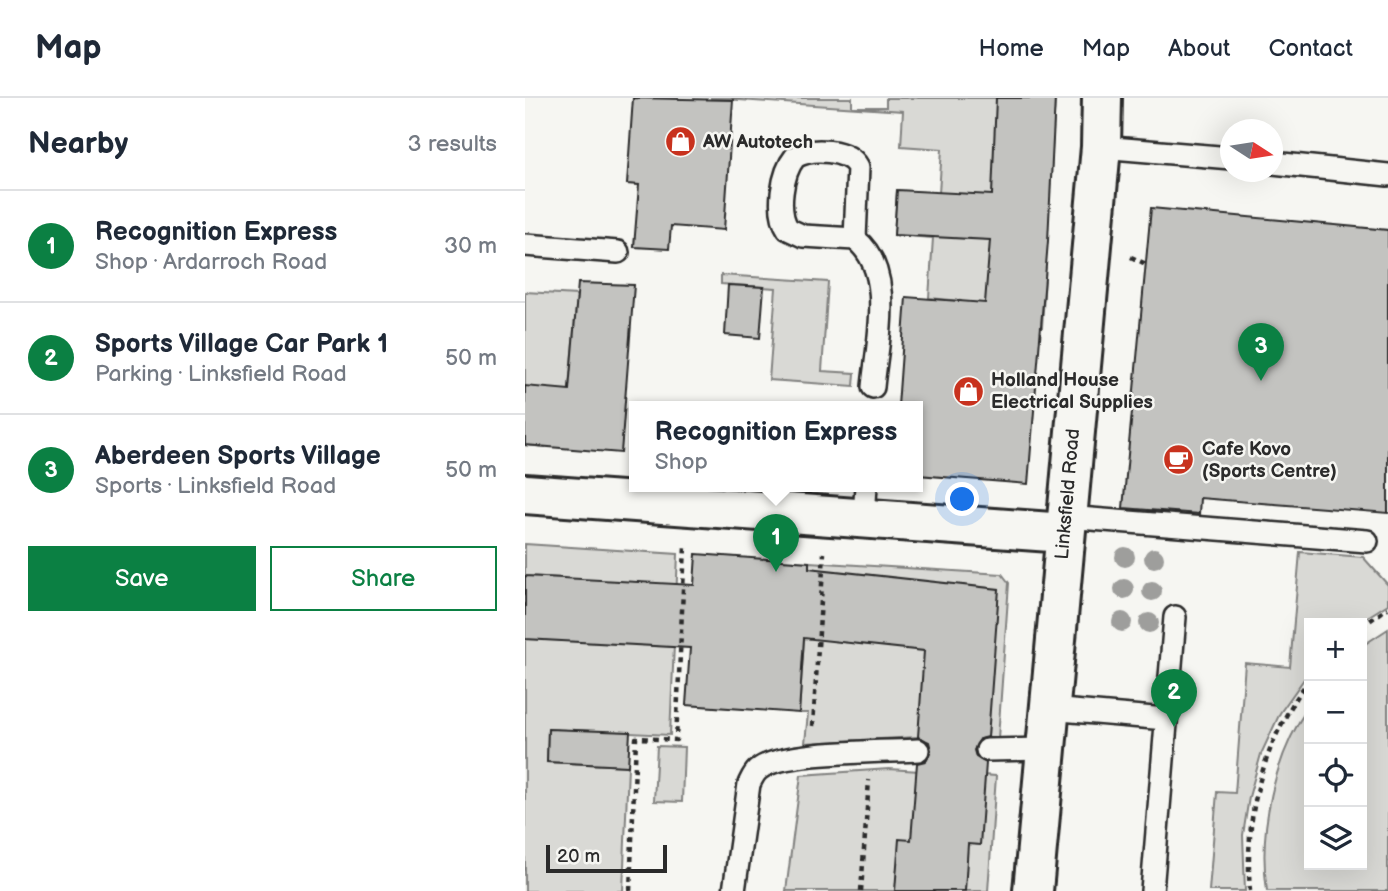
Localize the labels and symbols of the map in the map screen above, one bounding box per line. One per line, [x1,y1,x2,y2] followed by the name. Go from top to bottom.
[1220,119,1283,182] north arrow
[663,125,697,159] shop icon: AW Autotech
[702,131,813,154] place label: AW Autotech
[1238,323,1284,381] pin: 3
[991,369,1153,414] place label: Holland House Electrical Supplies
[951,374,985,408] shop icon: Holland House Electrical Supplies
[1051,428,1085,560] street label: Linksfield Road
[1202,438,1337,483] place label: Cafe Kovo (Sports Centre)
[1162,443,1196,477] cafe icon: Cafe Kovo (Sports Centre)
[945,482,979,516] your location
[753,514,799,572] pin: 1
[1151,669,1197,727] pin: 2
[546,842,667,874] scale bar

